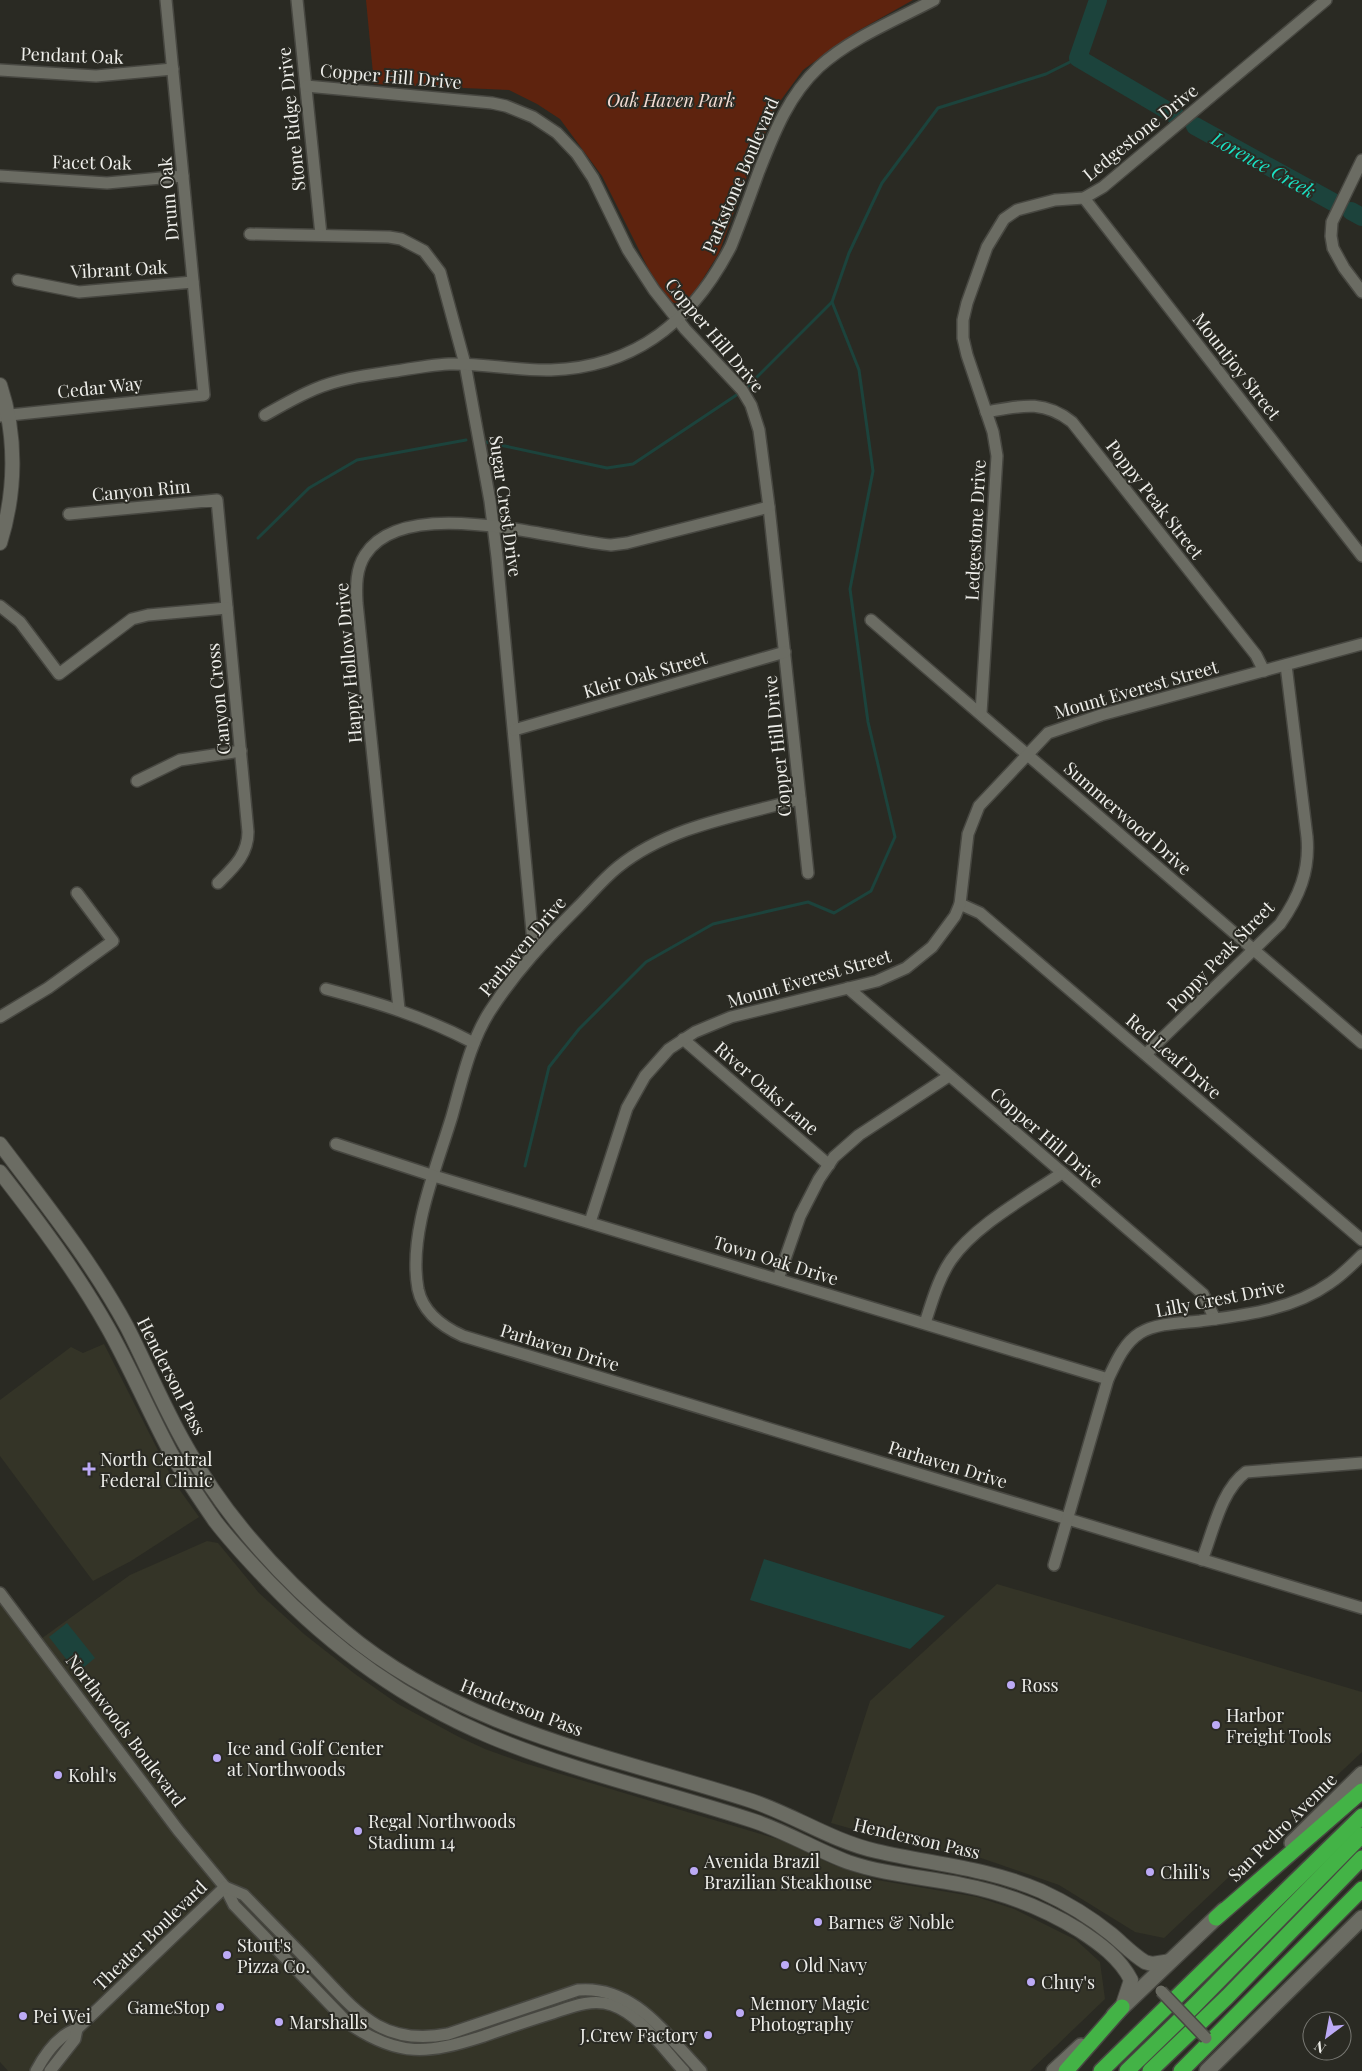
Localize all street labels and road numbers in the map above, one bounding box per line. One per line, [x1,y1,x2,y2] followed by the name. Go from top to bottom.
[20,41,124,69] street label: Pendant Oak
[272,46,310,192] street label: Stone Ridge Drive
[319,58,463,94] street label: Copper Hill Drive
[1078,78,1202,186] street label: Ledgestone Drive
[696,93,784,256] street label: Parkstone Boulevard
[52,149,132,175] street label: Facet Oak
[152,156,184,242] street label: Drum Oak
[69,254,168,284] street label: Vibrant Oak
[660,273,770,397] street label: Copper Hill Drive
[1188,308,1287,425] street label: Mountjoy Street
[56,371,144,403] street label: Cedar Way
[484,434,528,578] street label: Sugar Crest Drive
[1101,435,1209,564] street label: Poppy Peak Street
[959,459,991,601] street label: Ledgestone Drive
[91,474,191,506] street label: Canyon Rim
[329,582,367,744] street label: Happy Hollow Drive
[200,642,236,756] street label: Canyon Cross
[580,645,710,703] street label: Kleir Oak Street
[1051,654,1221,724] street label: Mount Everest Street
[758,674,796,818] street label: Copper Hill Drive
[1059,756,1197,880] street label: Summerwood Drive
[473,891,571,1001] street label: Parhaven Drive
[1161,895,1279,1016] street label: Poppy Peak Street
[724,943,894,1013] street label: Mount Everest Street
[1121,1008,1227,1104] street label: Red Leaf Drive
[710,1036,824,1140] street label: River Oaks Lane
[986,1081,1108,1193] street label: Copper Hill Drive
[710,1230,842,1290] street label: Town Oak Drive
[1153,1274,1287,1322] street label: Lilly Crest Drive
[132,1313,212,1439] street label: Henderson Pass
[497,1317,623,1377] street label: Parhaven Drive
[885,1434,1011,1494] street label: Parhaven Drive
[61,1649,192,1811] street label: Northwoods Boulevard
[457,1673,587,1741] street label: Henderson Pass
[1222,1767,1342,1887] street label: San Pedro Avenue
[851,1812,983,1864] street label: Henderson Pass
[88,1874,212,1995] street label: Theater Boulevard

